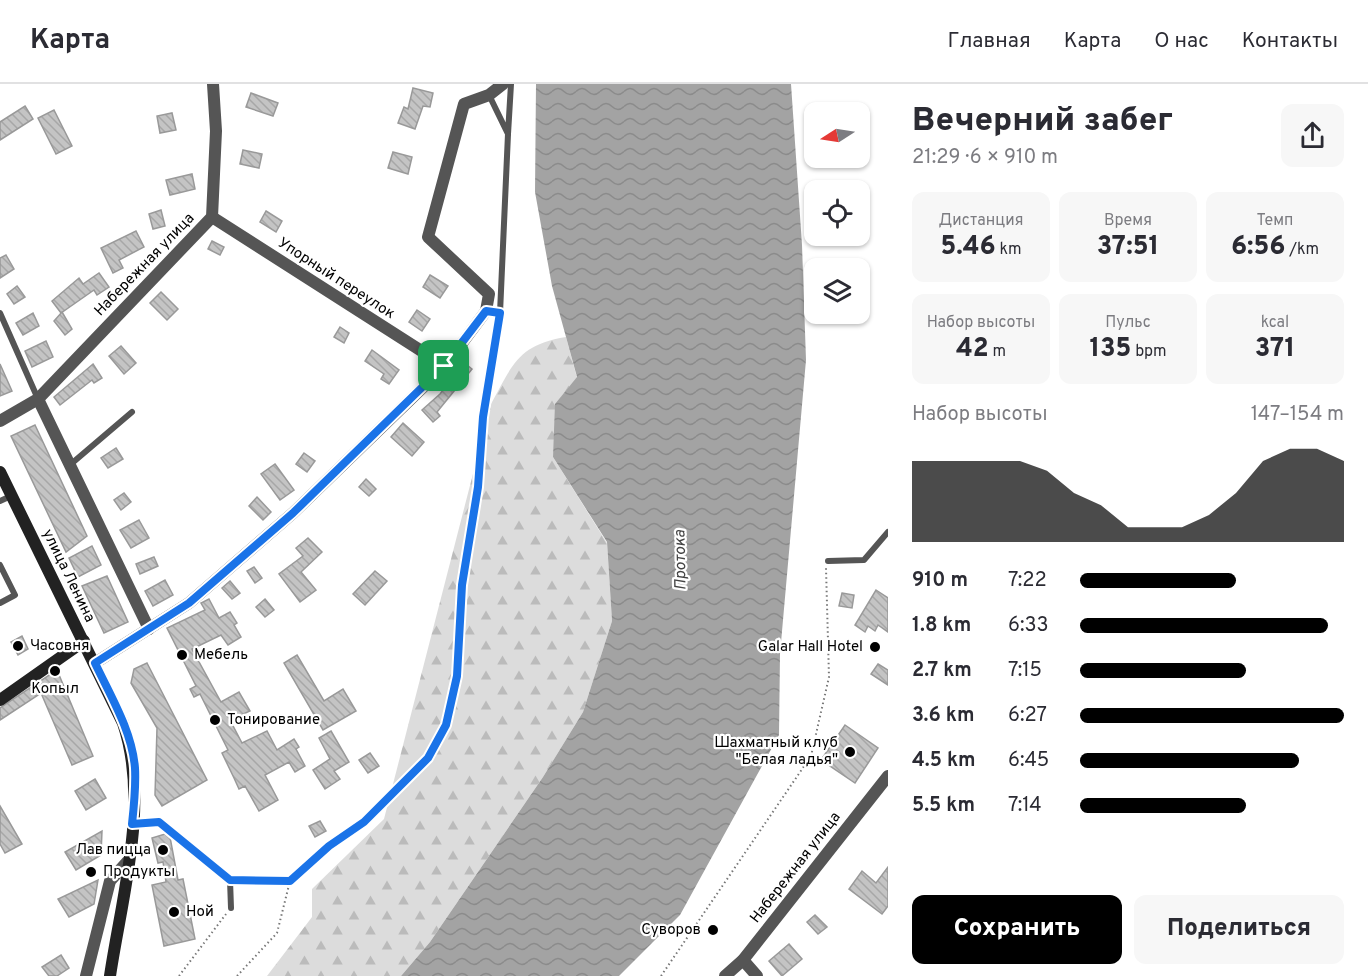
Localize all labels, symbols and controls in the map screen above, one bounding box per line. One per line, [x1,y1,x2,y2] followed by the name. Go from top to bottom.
[30,23,110,59] text: Карта
[947,28,1031,55] text: Главная
[1064,28,1121,55] text: Карта
[1154,28,1209,55] text: О нас
[1242,28,1338,55] text: Контакты
[912,101,1173,143] text: Вечерний забег
[804,102,870,168] north arrow
[804,102,870,324] map controls
[1281,104,1344,167] button: share
[912,145,1058,171] text: 21:29 · 6 × 910 m
[804,180,870,246] button: locate
[91,209,199,321] street label: Набережная улица
[938,211,1024,231] text: Дистанция
[1104,211,1152,231] text: Время
[1257,211,1293,231] text: Темп
[940,231,996,264] text: 5.46
[1097,231,1159,264] text: 37:51
[1231,231,1285,264] text: 6:56
[274,234,398,324] street label: Упорный переулок
[996,240,1022,260] text: km
[1285,240,1319,260] text: /km
[804,258,870,324] button: layers
[927,313,1035,333] text: Набор высоты
[1105,313,1151,333] text: Пульс
[1261,313,1289,333] text: kcal
[956,333,989,366] text: 42
[1089,333,1131,366] text: 135
[1255,333,1295,366] text: 371
[418,340,469,391] pin
[989,342,1006,362] text: m
[1131,342,1167,362] text: bpm
[427,349,460,382] icon: arrive
[912,402,1048,428] text: Набор высоты
[1251,402,1344,428] text: 147–154 m
[37,526,99,626] street label: улица Ленина
[670,529,692,590] water label: Протока
[912,568,968,594] text: 910 m
[1008,568,1047,594] text: 7:22
[912,613,971,639] text: 1.8 km
[1008,613,1049,639] text: 6:33
[30,637,89,656] place label: Часовня
[758,638,863,657] place label: Galar Hall Hotel
[11,639,25,653] marker: Часовня
[868,640,882,654] marker: Galar Hall Hotel
[194,646,248,665] place label: Мебель
[175,648,189,662] marker: Мебель
[912,658,972,684] text: 2.7 km
[1008,658,1042,684] text: 7:15
[48,664,62,678] marker: Копыл
[31,680,79,699] place label: Копыл
[912,703,974,729] text: 3.6 km
[1008,703,1047,729] text: 6:27
[227,711,320,730] place label: Тонирование
[208,713,222,727] marker: Тонирование
[714,734,838,770] place label: Шахматный клуб "Белая ладья"
[843,745,857,759] marker: Шахматный клуб "Белая ладья"
[912,748,976,774] text: 4.5 km
[1008,748,1049,774] text: 6:45
[912,793,975,819] text: 5.5 km
[1008,793,1042,819] text: 7:14
[747,809,845,927] street label: Набережная улица
[75,841,151,860] place label: Лав пицца
[156,843,170,857] marker: Лав пицца
[103,863,175,882] place label: Продукты
[84,865,98,879] marker: Продукты
[912,895,1122,964] button: Сохранить
[1134,895,1344,964] button: Поделиться
[186,903,214,922] place label: Ной
[167,905,181,919] marker: Ной
[641,921,701,940] place label: Суворов
[706,923,720,937] marker: Суворов

